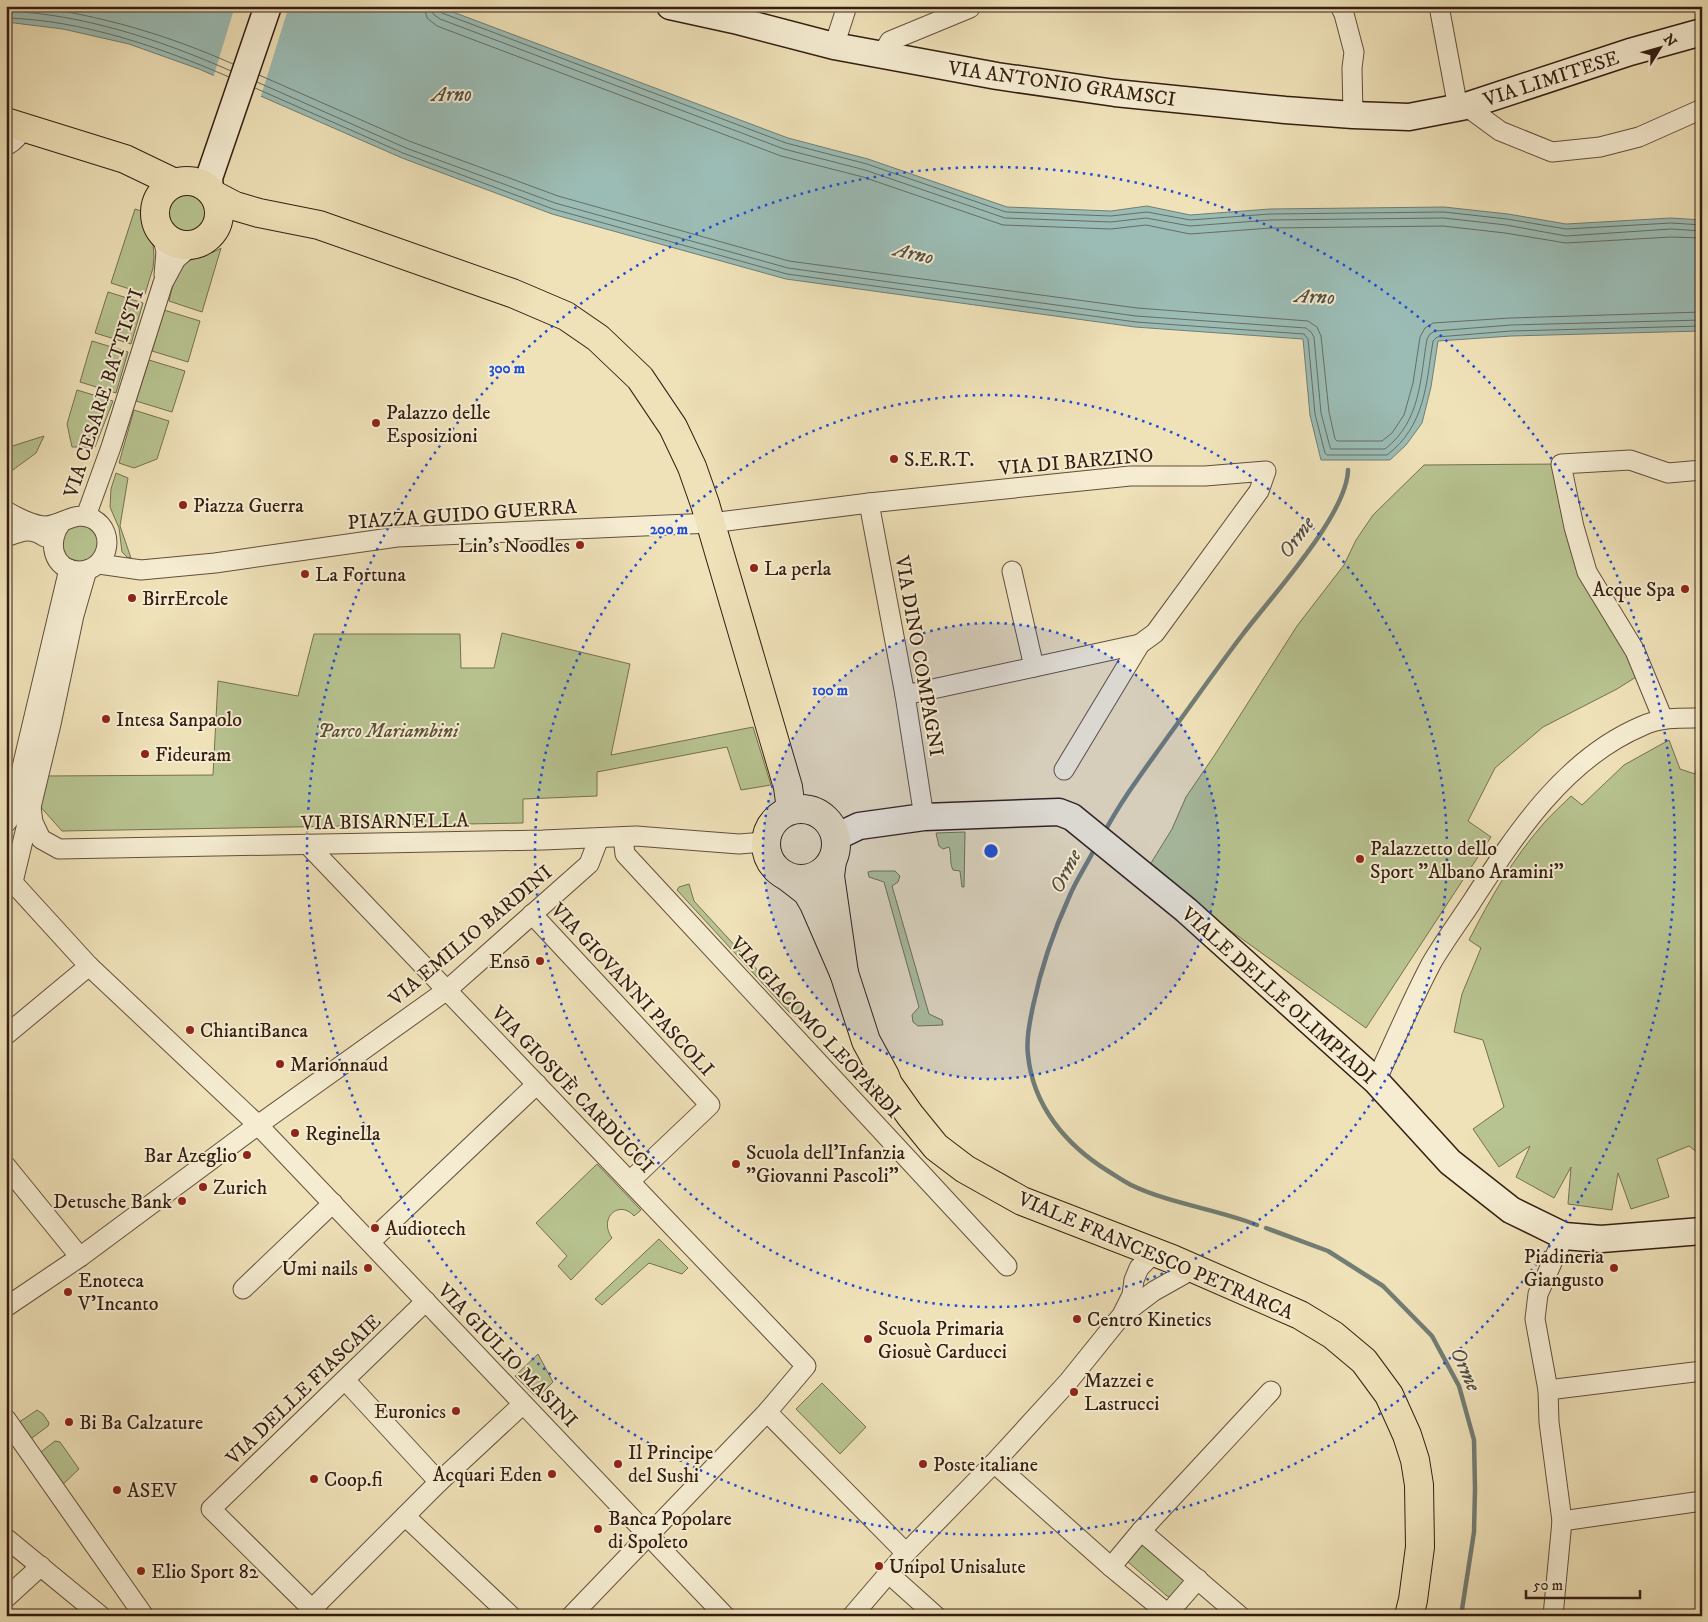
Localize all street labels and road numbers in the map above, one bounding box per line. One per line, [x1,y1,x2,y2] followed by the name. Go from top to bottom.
[1480,46,1622,113] street label: VIA LIMITESE
[945,56,1177,113] street label: VIA ANTONIO GRAMSCI
[59,286,150,502] street label: VIA CESARE BATTISTI
[997,443,1155,482] street label: VIA DI BARZINO
[347,495,578,536] street label: PIAZZA GUIDO GUERRA
[888,553,948,759] street label: VIA DINO COMPAGNI
[300,809,469,836] street label: VIA BISARNELLA
[383,860,558,1013] street label: VIA EMILIO BARDINI
[544,897,719,1082] street label: VIA GIOVANNI PASCOLI
[1175,902,1380,1090] street label: VIALE DELLE OLIMPIADI
[724,931,906,1124] street label: VIA GIACOMO LEOPARDI
[485,1001,658,1179] street label: VIA GIOSUÈ CARDUCCI
[1013,1186,1297,1326] street label: VIALE FRANCESCO PETRARCA
[431,1278,582,1433] street label: VIA GIULIO MASINI
[220,1309,387,1471] street label: VIA DELLE FIASCAIE

